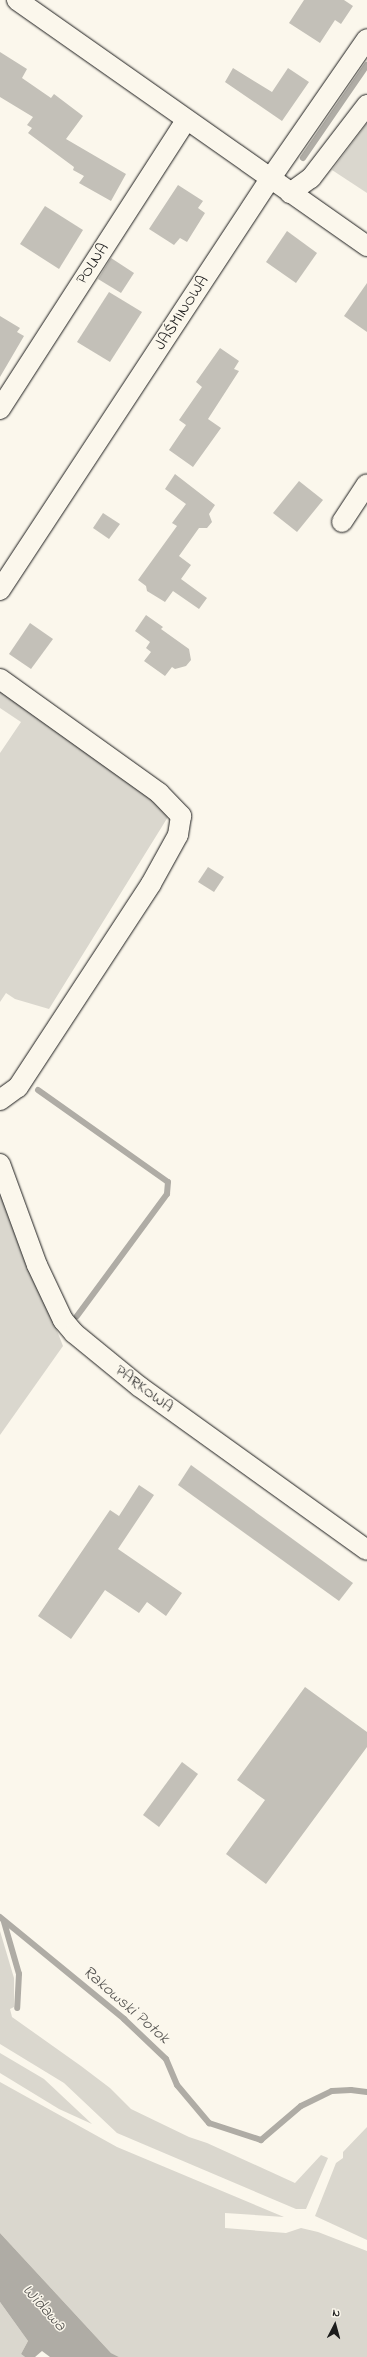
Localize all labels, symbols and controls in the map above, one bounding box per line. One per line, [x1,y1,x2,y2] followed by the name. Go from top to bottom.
[73,240,113,288] street label: POLNA
[151,272,213,354] street label: JAŚMINOWA
[111,1361,177,1417] street label: PARKOWA
[78,1962,174,2048] water label: Rakowski Potok
[18,2280,70,2336] water label: Widawa
[315,2305,355,2345] north arrow
[332,2305,341,2321] text: N

